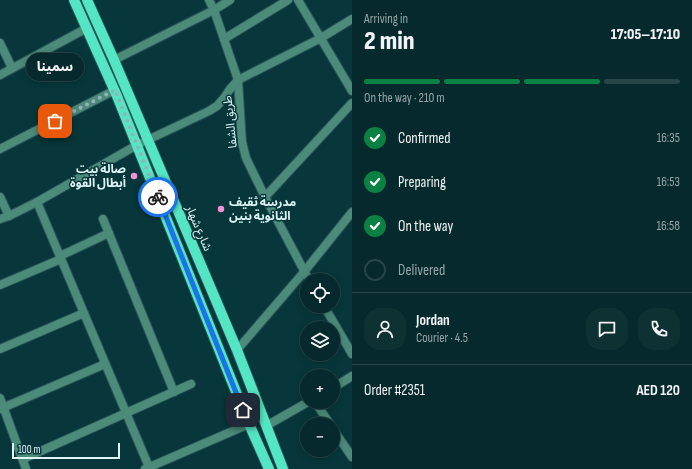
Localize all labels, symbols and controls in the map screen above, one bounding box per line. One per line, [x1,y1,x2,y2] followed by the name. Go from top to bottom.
[364,11,408,27] text: Arriving in
[611,25,680,44] text: 17:05–17:10
[364,26,414,57] text: 2 min
[26,53,84,81] callout: سمينا
[37,59,73,75] text: سمينا
[364,90,445,106] text: On the way · 210 m
[220,95,241,149] street label: طريق الشفا
[38,104,72,138] pin
[44,110,66,132] icon: bag
[364,127,386,149] icon: check
[398,129,451,148] text: Confirmed
[657,130,680,146] text: 16:35
[70,162,126,191] place label: صالة بيت أبطال القوة
[129,171,139,181] marker: صالة بيت أبطال القوة
[364,171,386,193] icon: check
[398,173,446,192] text: Preparing
[657,174,680,190] text: 16:53
[138,177,178,217] courier
[147,186,169,208] icon: bike
[229,195,296,224] place label: مدرسة ثقيف الثانوية بنين
[181,202,215,254] street label: شارع شهار
[216,204,226,214] marker: مدرسة ثقيف الثانوية بنين
[364,215,386,237] icon: check
[398,217,453,236] text: On the way
[656,218,680,234] text: 16:58
[398,261,445,280] text: Delivered
[300,273,340,457] map controls
[300,273,340,313] button: locate
[364,308,406,350] button: person
[586,308,628,350] button: chat
[638,308,680,350] button: phone
[416,311,450,330] text: Jordan
[300,321,340,361] button: layers
[416,330,468,346] text: Courier · 4.5
[300,369,340,409] button: +
[364,381,425,400] text: Order #2351
[636,381,680,400] text: AED 120
[226,393,260,427] pin
[232,399,254,421] icon: home
[300,417,340,457] button: −
[12,441,120,460] scale bar
[18,443,40,456] text: 100 m

